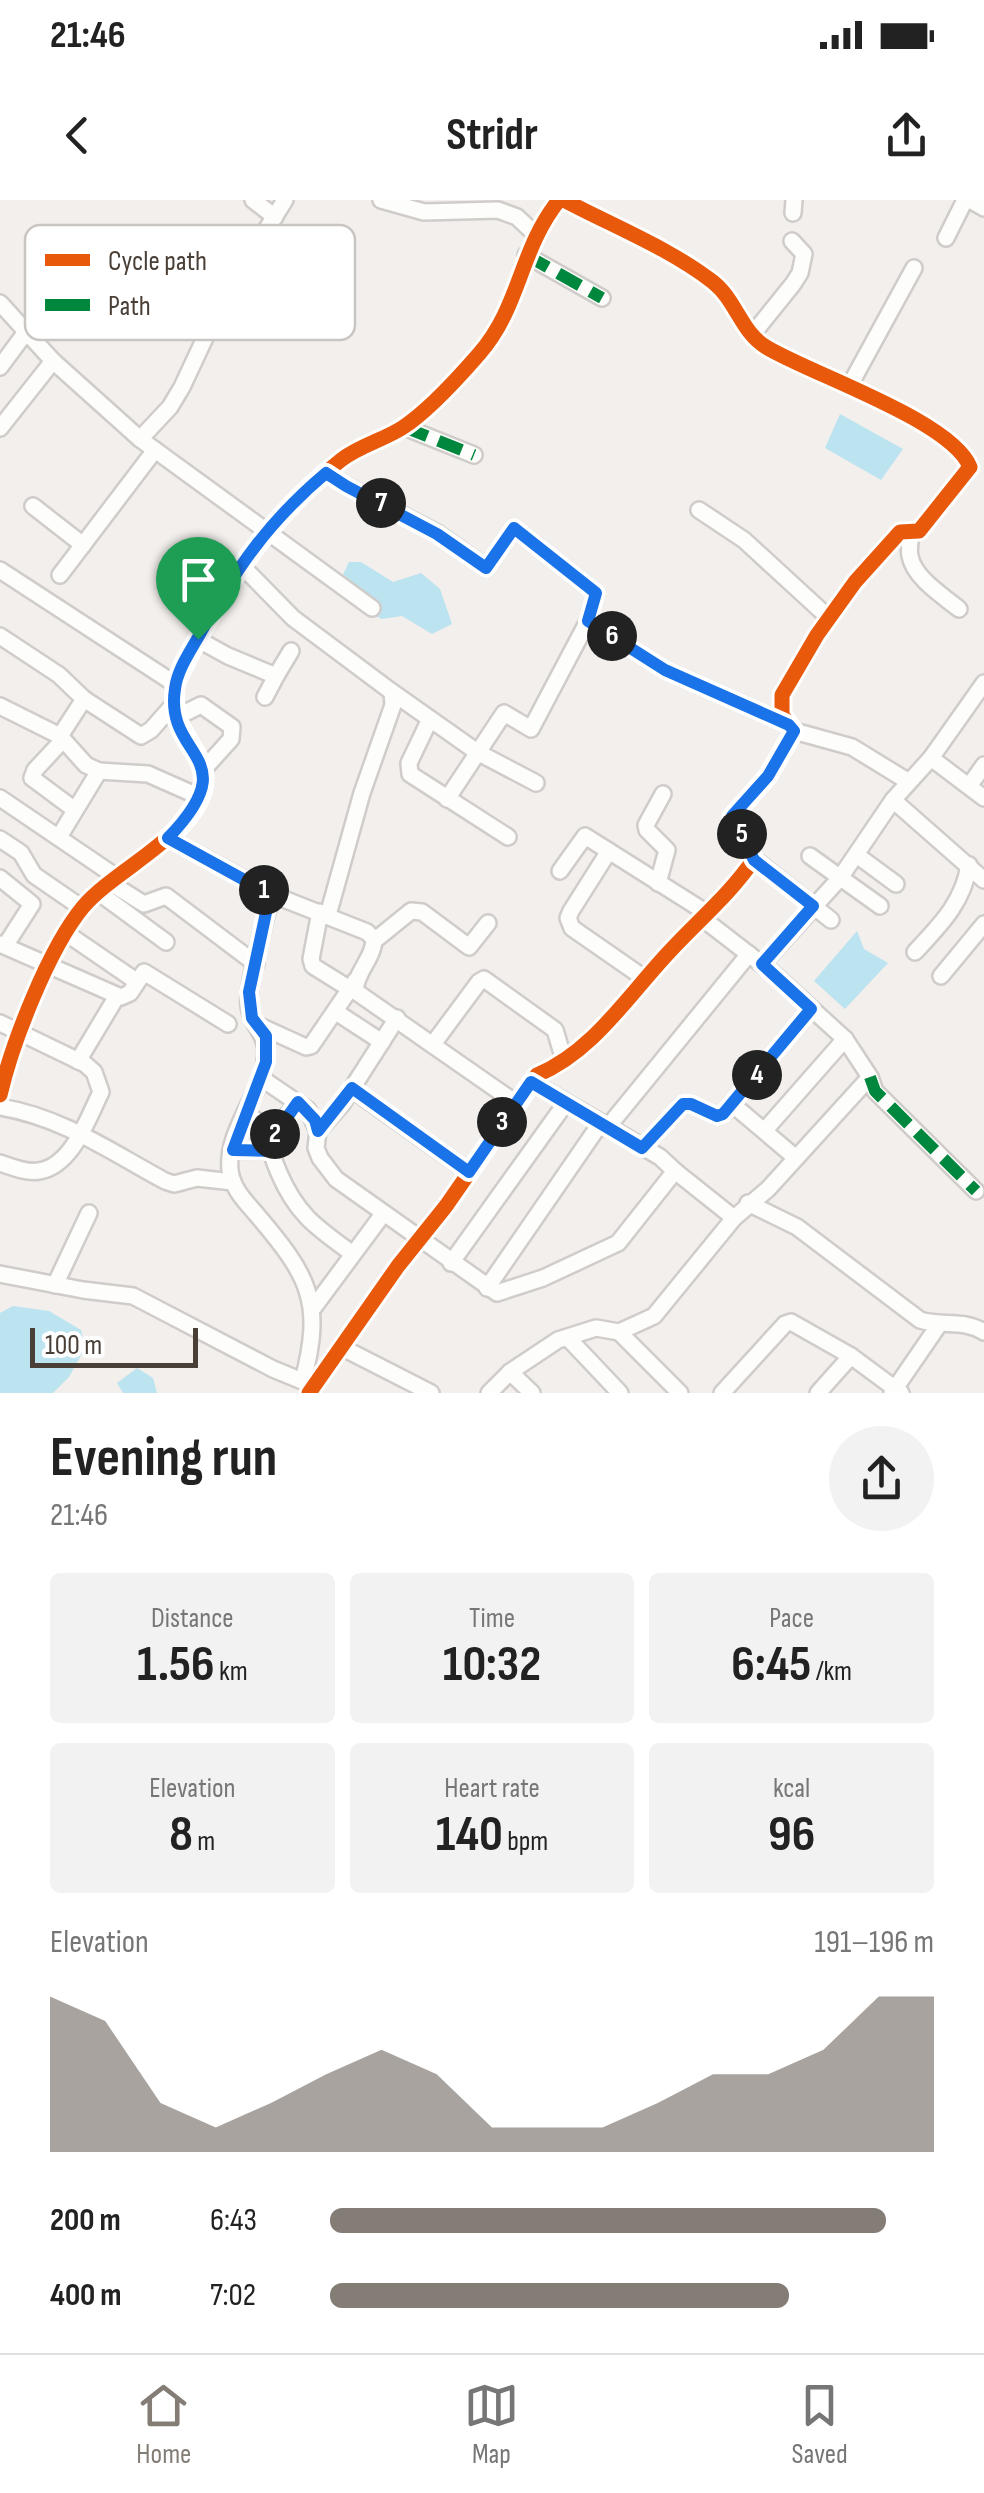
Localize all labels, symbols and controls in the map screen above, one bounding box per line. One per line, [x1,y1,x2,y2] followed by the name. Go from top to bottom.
[50,13,126,58] text: 21:46
[50,108,105,163] icon: back
[446,108,538,163] text: Stridr
[879,108,934,163] icon: share
[25,225,355,340] legend
[108,245,207,278] text: Cycle path
[108,290,151,323] text: Path
[356,478,406,528] pin: 7
[375,486,387,519] text: 7
[156,537,241,640] pin
[171,552,226,607] icon: arrive
[587,611,637,661] pin: 6
[605,619,619,652] text: 6
[717,809,767,859] pin: 5
[736,817,748,850] text: 5
[239,865,289,915] pin: 1
[259,873,269,906] text: 1
[732,1050,782,1100] pin: 4
[750,1058,764,1091] text: 4
[477,1097,527,1147] pin: 3
[496,1105,508,1138] text: 3
[250,1109,300,1159] pin: 2
[269,1117,281,1150] text: 2
[30,1323,198,1368] scale bar
[45,1329,102,1362] text: 100 m
[50,1425,277,1492] text: Evening run
[829,1426,934,1531] button: share
[50,1496,108,1535] text: 21:46
[151,1602,234,1635] text: Distance
[469,1602,515,1635] text: Time
[769,1602,814,1635] text: Pace
[137,1635,215,1695] text: 1.56
[443,1635,541,1695] text: 10:32
[731,1635,811,1695] text: 6:45
[215,1655,248,1688] text: km
[811,1655,852,1688] text: /km
[149,1772,236,1805] text: Elevation
[444,1772,540,1805] text: Heart rate
[773,1772,810,1805] text: kcal
[169,1805,193,1865] text: 8
[436,1805,503,1865] text: 140
[768,1805,815,1865] text: 96
[193,1825,215,1858] text: m
[503,1825,548,1858] text: bpm
[50,1923,149,1962] text: Elevation
[815,1923,934,1962] text: 191–196 m
[50,2201,121,2240] text: 200 m
[210,2201,257,2240] text: 6:43
[50,2276,122,2315] text: 400 m
[210,2276,256,2315] text: 7:02
[136,2378,191,2471] tab: Home
[464,2378,519,2471] tab: Map
[792,2378,848,2471] tab: Saved

